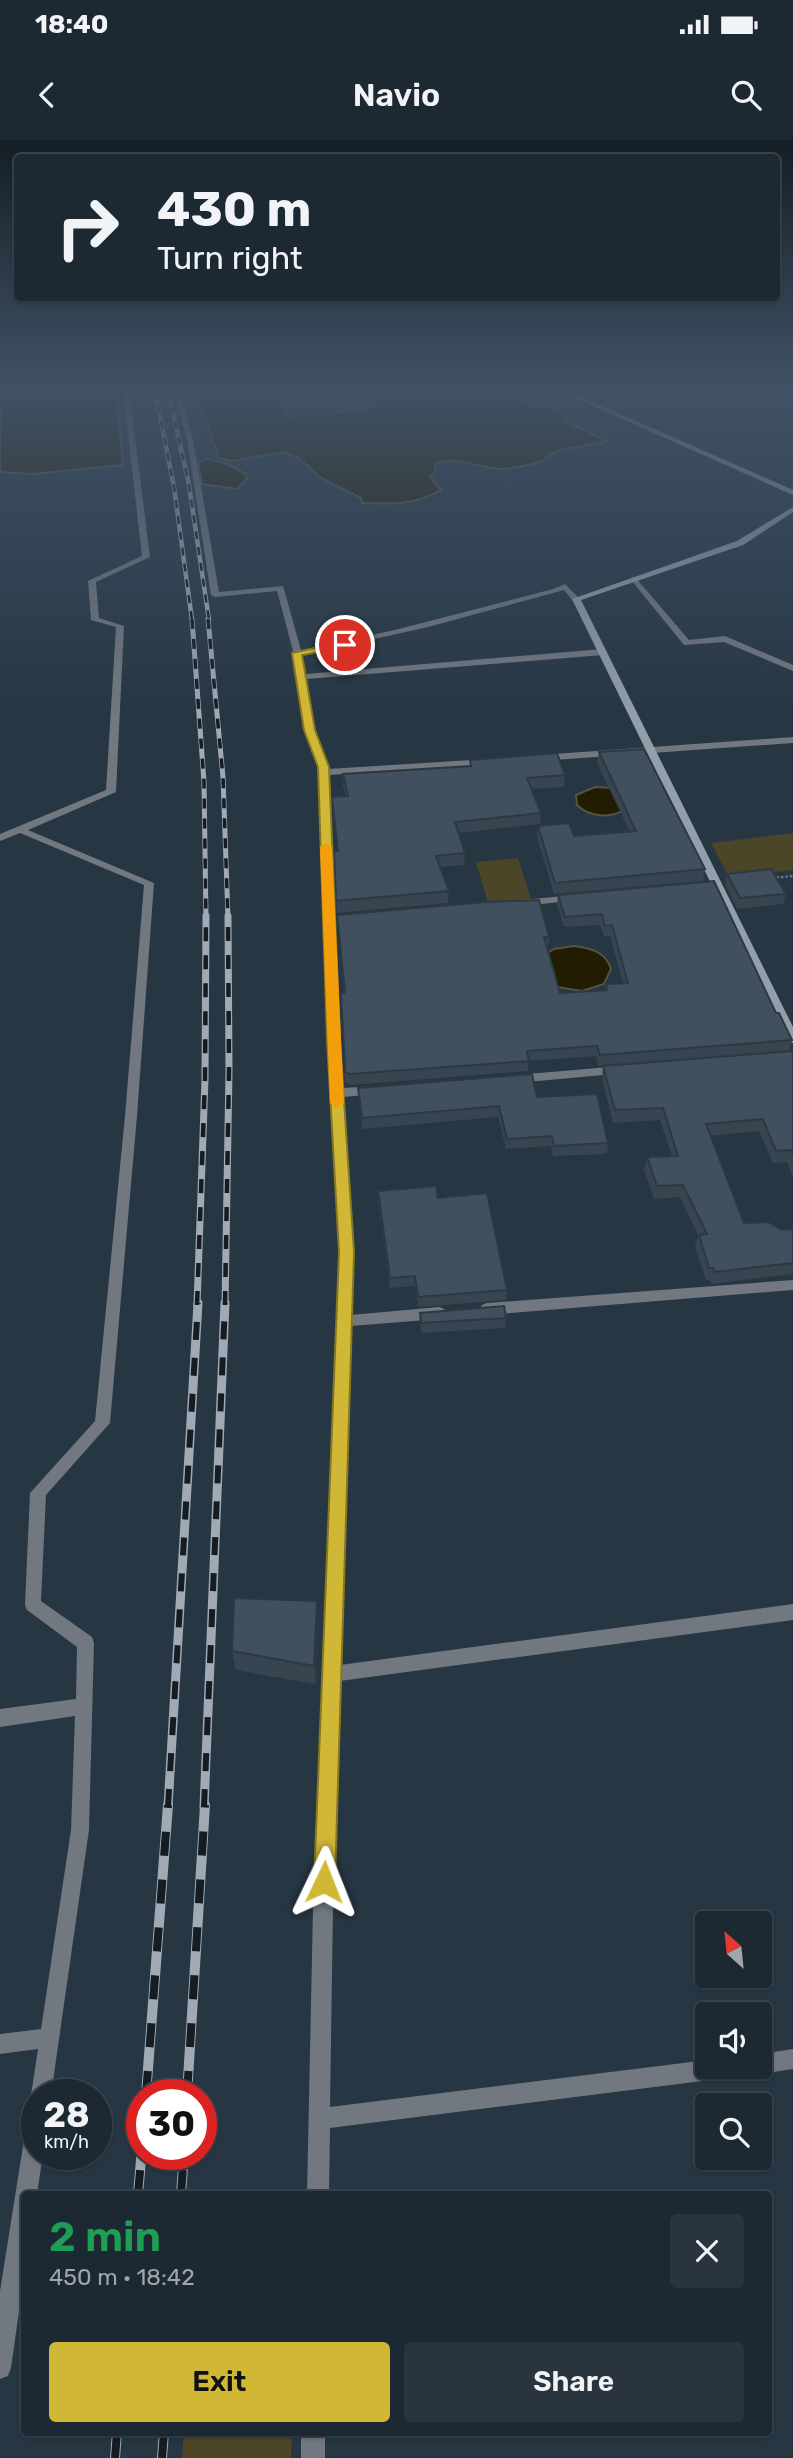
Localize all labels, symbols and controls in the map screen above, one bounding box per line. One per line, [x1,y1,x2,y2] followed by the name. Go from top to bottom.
[35,9,109,40] text: 18:40
[28,76,66,114] icon: back
[353,76,440,114] text: Navio
[727,76,765,114] icon: search
[157,180,311,238] text: 430 m
[42,182,133,273] icon: right
[157,239,302,277] text: Turn right
[315,615,375,675] pin
[326,626,364,664] icon: arrive
[287,1845,361,1919] position arrow
[695,1911,772,1988] north arrow
[695,1911,772,2170] map controls
[695,2002,772,2079] button: sound
[126,2079,217,2170] speed limit sign: 30
[695,2093,772,2170] button: search
[43,2094,90,2136] text: 28
[44,2131,89,2153] text: km/h
[49,2212,161,2262] text: 2 min
[670,2214,744,2288] button: close
[49,2263,195,2291] text: 450 m · 18:42
[49,2342,390,2422] button: Exit
[404,2342,744,2422] button: Share

